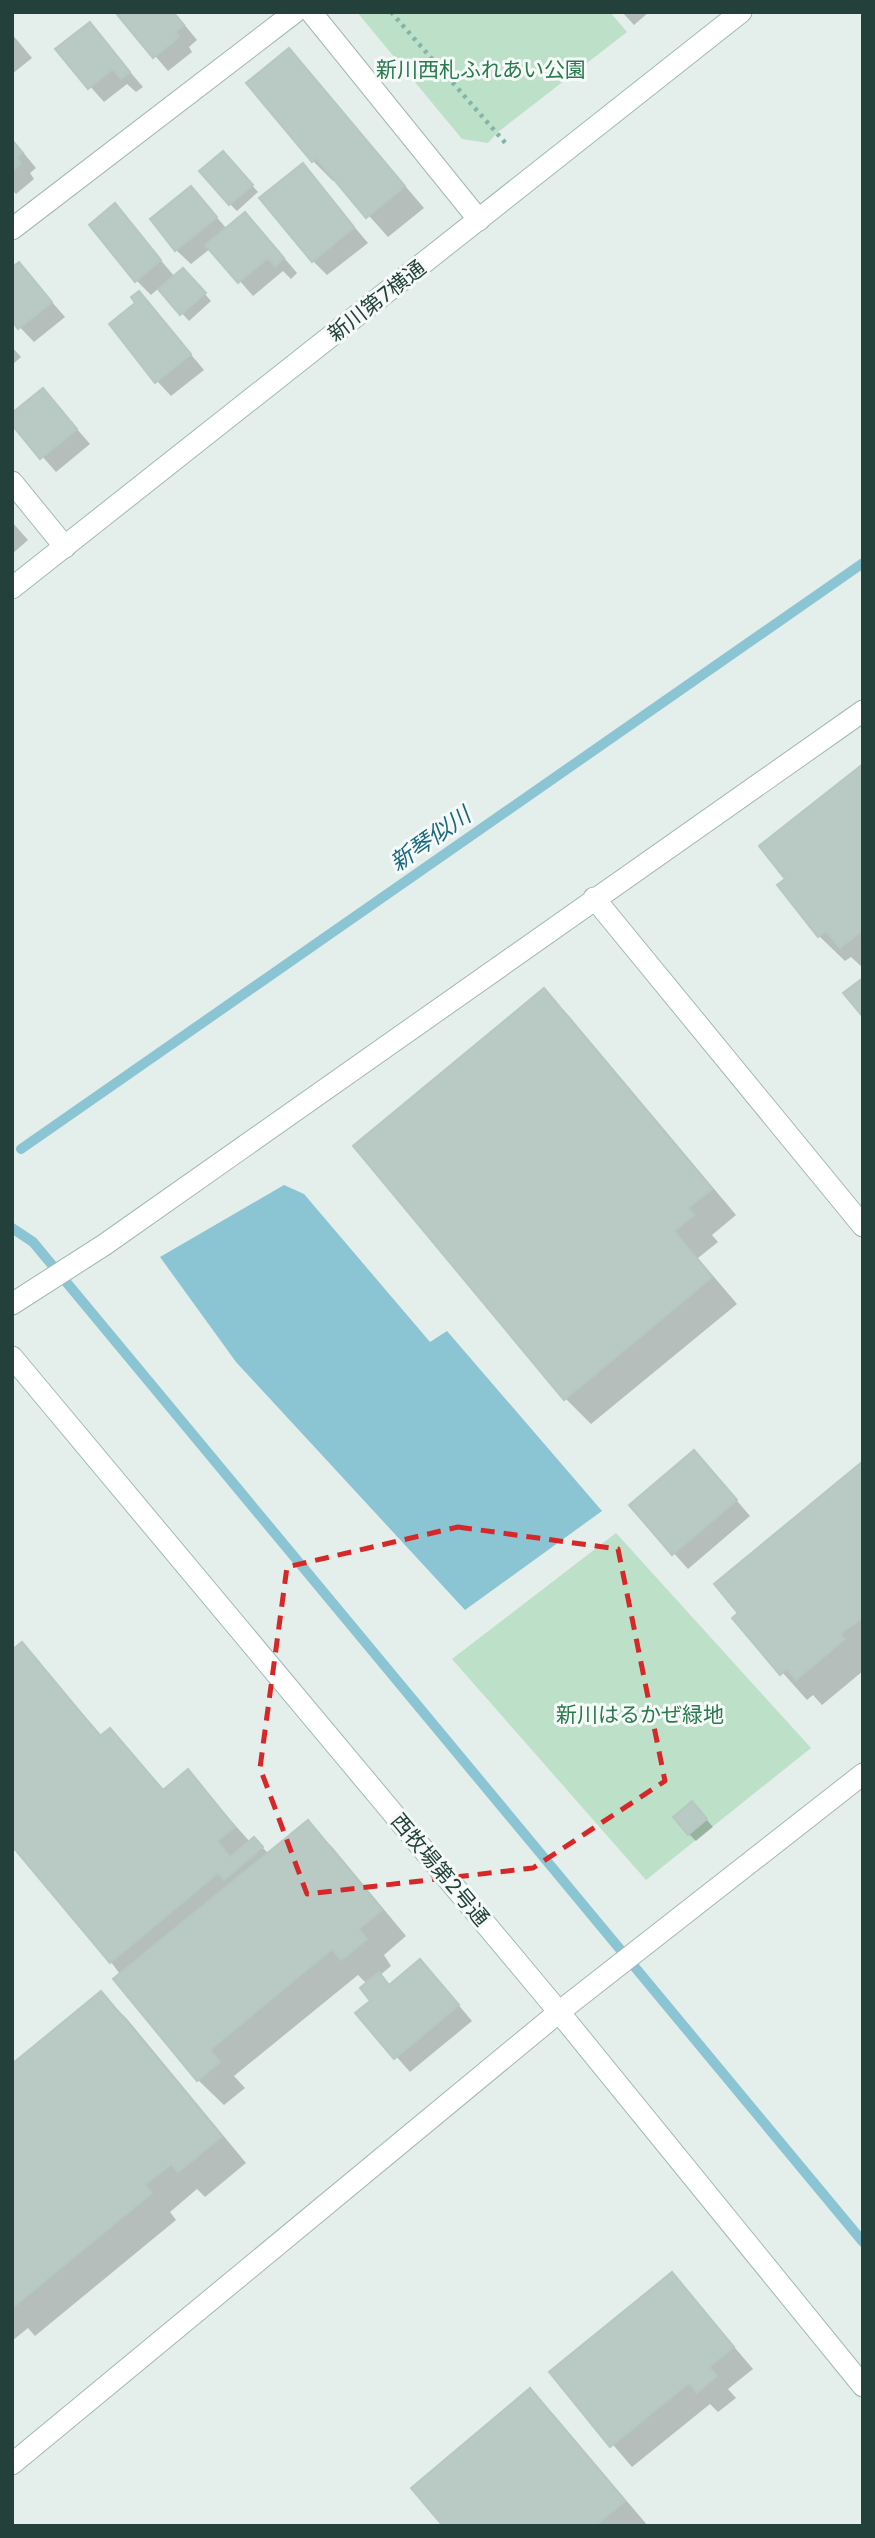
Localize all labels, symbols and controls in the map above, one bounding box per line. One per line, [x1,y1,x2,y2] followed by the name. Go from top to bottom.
[376,57,586,82] park label: 新川西札ふれあい公園
[323,255,430,346] street label: 新川第7横通
[384,799,478,877] water label: 新琴似川
[556,1702,724,1727] park label: 新川はるかぜ緑地
[386,1808,495,1931] street label: 西牧場第2号通

